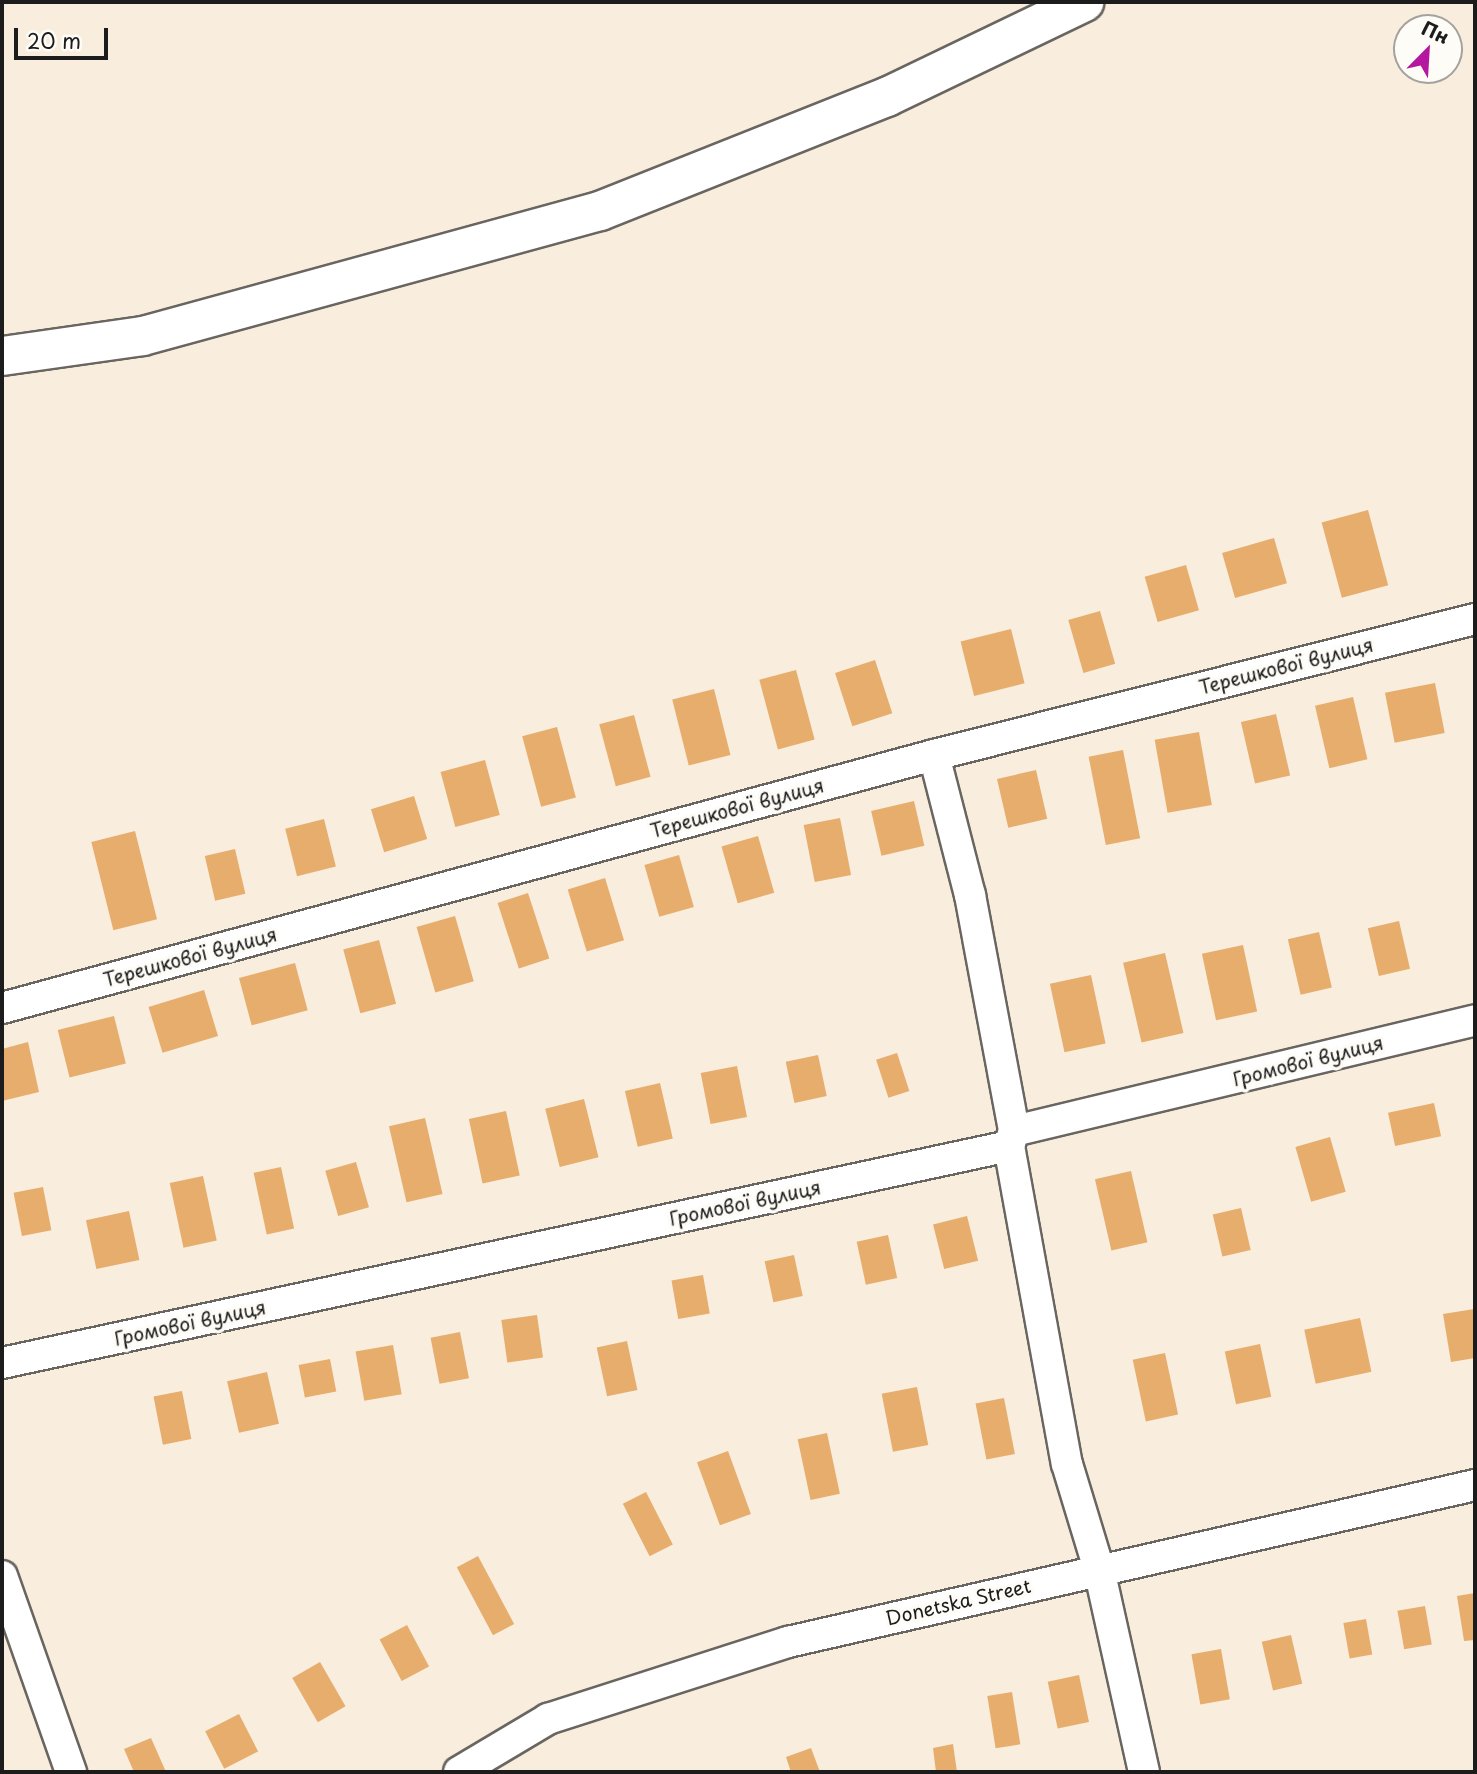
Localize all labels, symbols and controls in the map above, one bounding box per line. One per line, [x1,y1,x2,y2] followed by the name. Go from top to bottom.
[1417,13,1454,50] text: Пн
[18,14,112,58] scale bar
[1393,14,1463,84] north arrow
[27,24,81,56] text: 20 m
[1196,633,1376,699] street label: Терешкової вулиця
[647,774,827,842] street label: Терешкової вулиця
[100,923,280,991] street label: Терешкової вулиця
[1230,1031,1386,1091] street label: Громової вулиця
[667,1176,823,1230] street label: Громової вулиця
[112,1296,268,1350] street label: Громової вулиця
[882,1574,1034,1630] street label: Donetska Street

